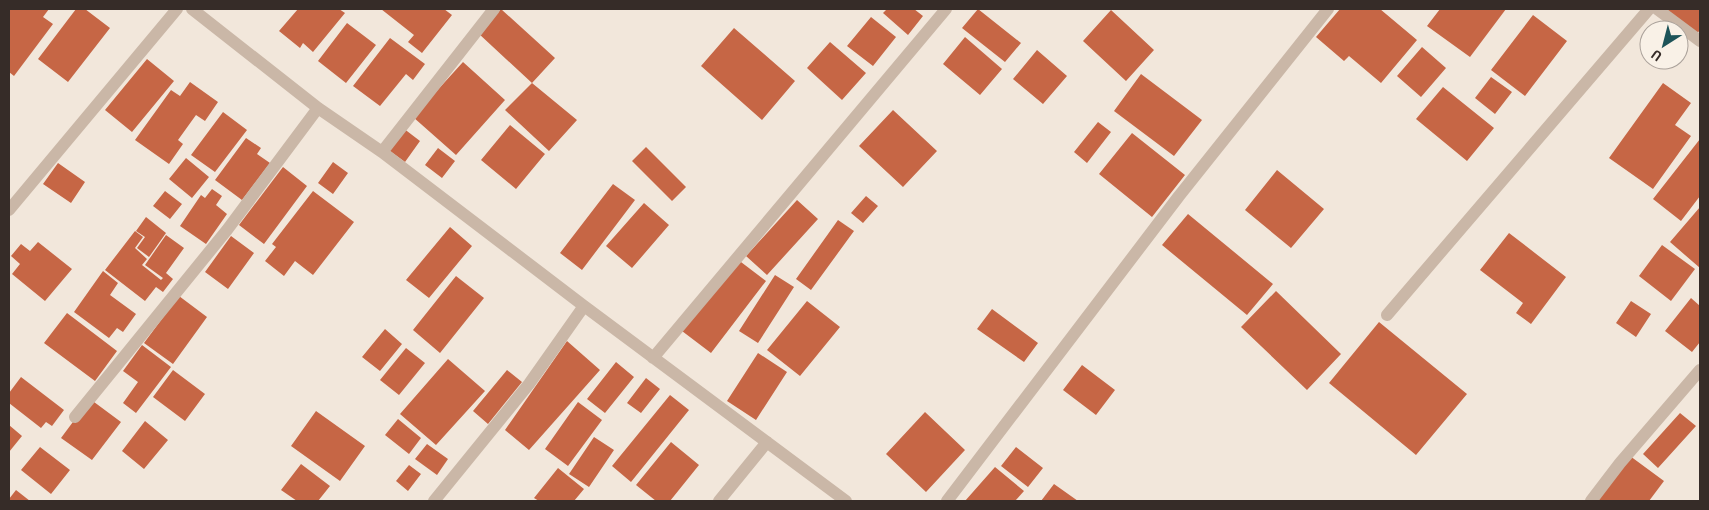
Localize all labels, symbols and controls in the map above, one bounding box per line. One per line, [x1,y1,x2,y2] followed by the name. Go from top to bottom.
[1639,20,1689,70] north arrow
[1646,45,1666,67] text: U

